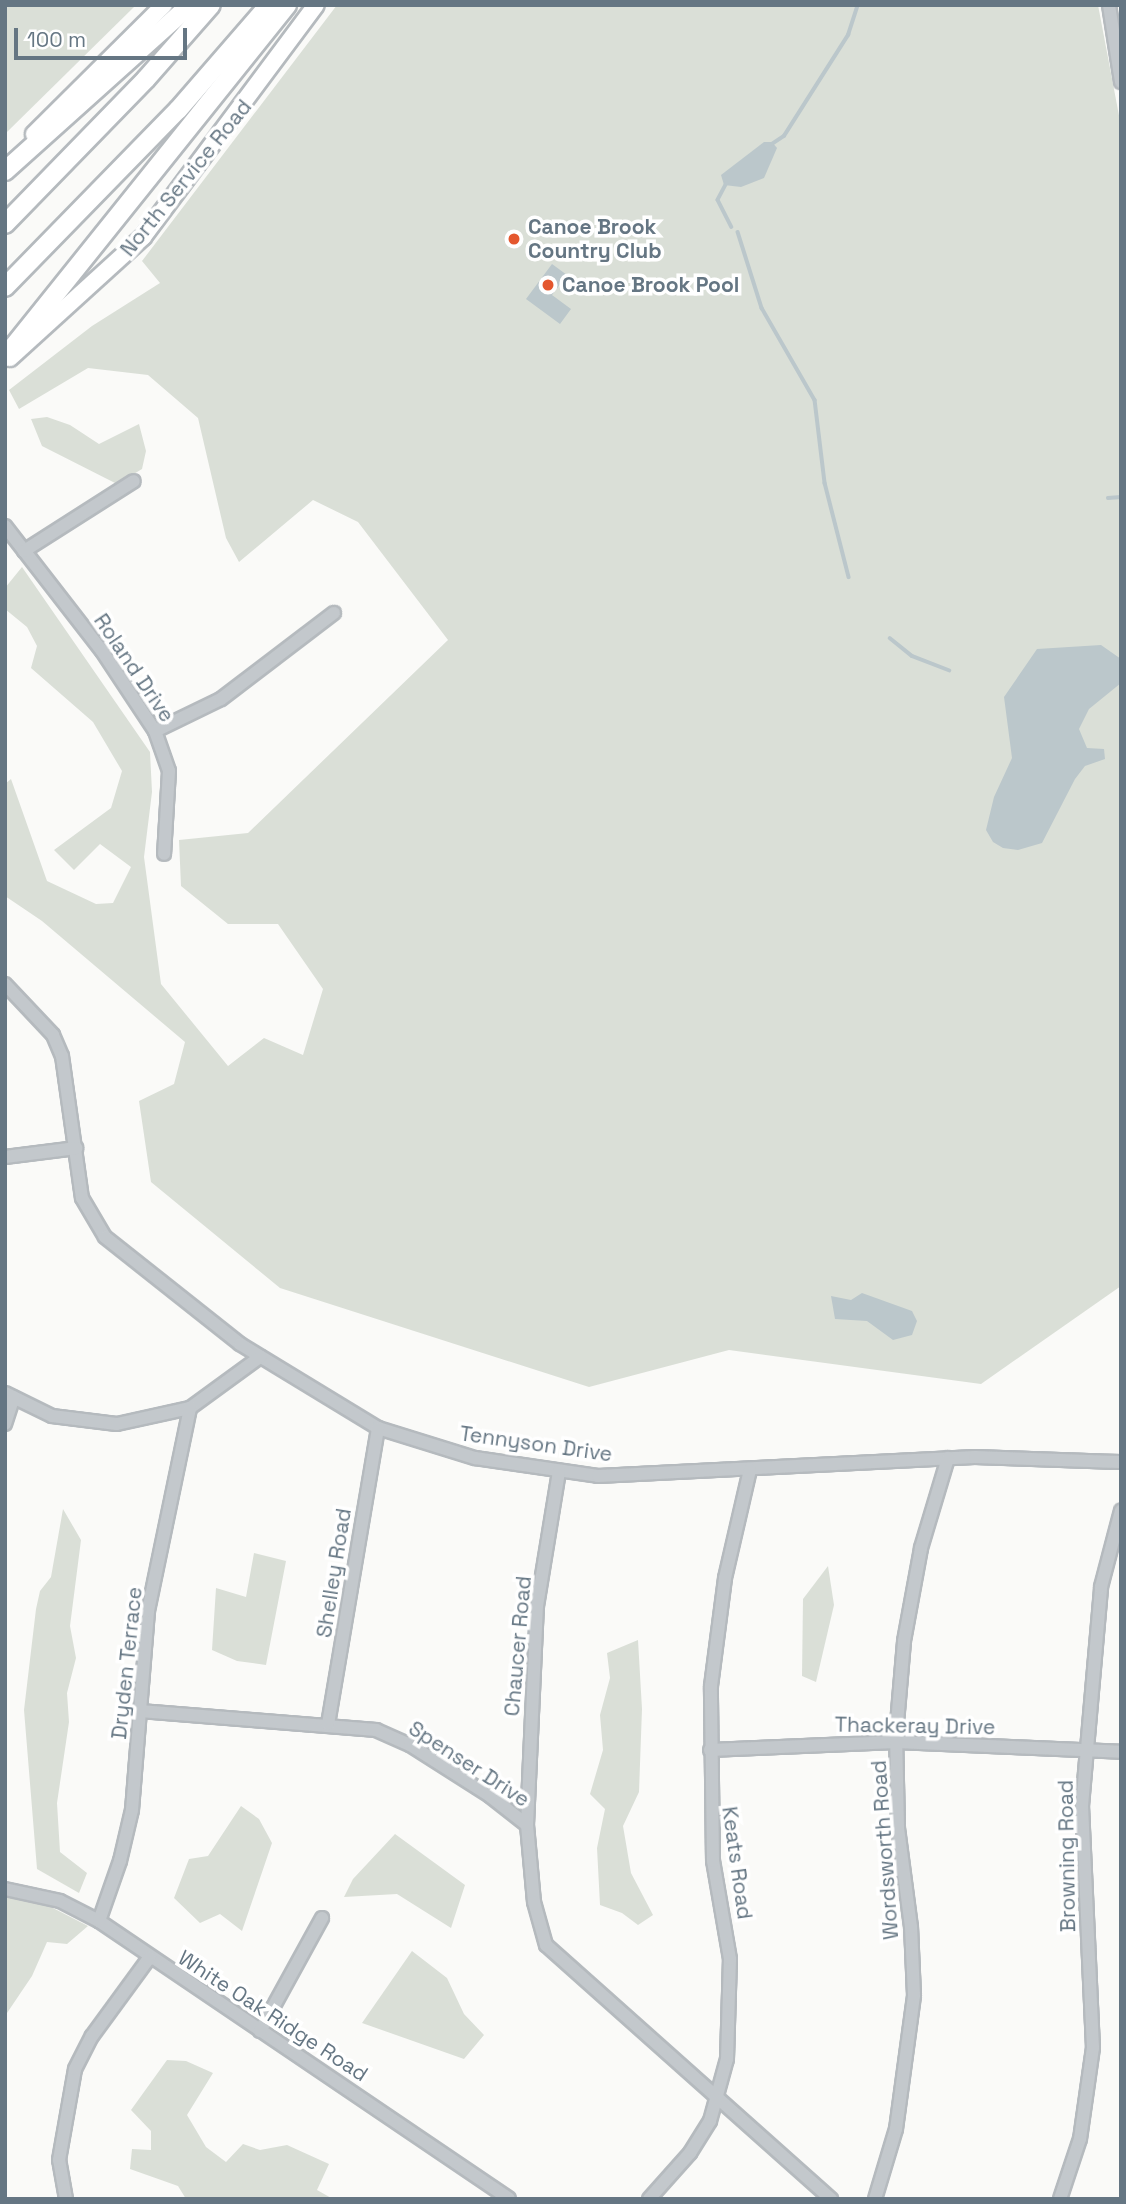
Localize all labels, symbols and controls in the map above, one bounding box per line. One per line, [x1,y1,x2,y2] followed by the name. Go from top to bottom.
[18,14,191,58] scale bar
[27,26,86,53] text: 100 m
[115,95,257,261] street label: North Service Road
[528,214,662,264] place label: Canoe Brook Country Club
[506,231,522,247] marker: Canoe Brook Country Club
[562,272,739,298] place label: Canoe Brook Pool
[540,277,556,293] marker: Canoe Brook Pool
[88,609,180,727] street label: Roland Drive
[458,1421,614,1467] street label: Tennyson Drive
[311,1506,357,1640] street label: Shelley Road
[499,1575,537,1717] street label: Chaucer Road
[106,1585,148,1741] street label: Dryden Terrace
[834,1712,996,1740] street label: Thackeray Drive
[404,1716,534,1812] street label: Spenser Drive
[866,1759,904,1941] street label: Wordsworth Road
[1053,1780,1081,1932] street label: Browning Road
[717,1805,757,1921] street label: Keats Road
[173,1945,373,2087] street label: White Oak Ridge Road

